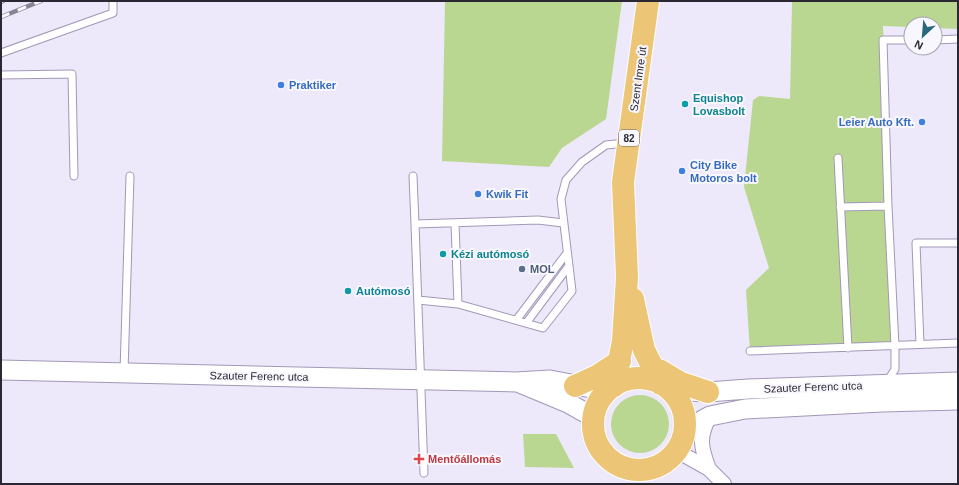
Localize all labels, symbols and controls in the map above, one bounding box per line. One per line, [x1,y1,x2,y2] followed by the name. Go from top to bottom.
[903,16,943,56] north arrow
[912,38,925,52] text: N
[628,46,648,112] street label: Szent Imre út
[289,79,337,91] place label: Praktiker
[276,80,286,90] marker: Praktiker
[693,92,745,117] place label: Equishop Lovasbolt
[680,99,690,109] marker: Equishop Lovasbolt
[839,116,914,128] place label: Leier Auto Kft.
[917,117,927,127] marker: Leier Auto Kft.
[619,130,639,146] road number: 82
[690,159,757,184] place label: City Bike Motoros bolt
[677,166,687,176] marker: City Bike Motoros bolt
[486,188,529,200] place label: Kwik Fit
[473,189,483,199] marker: Kwik Fit
[451,248,530,260] place label: Kézi autómosó
[438,249,448,259] marker: Kézi autómosó
[530,263,555,275] place label: MOL
[517,264,527,274] marker: MOL
[356,285,411,297] place label: Autómosó
[343,286,353,296] marker: Autómosó
[209,369,309,383] street label: Szauter Ferenc utca
[763,379,864,395] street label: Szauter Ferenc utca
[413,453,425,465] marker: Mentőállomás
[428,453,501,465] place label: Mentőállomás

